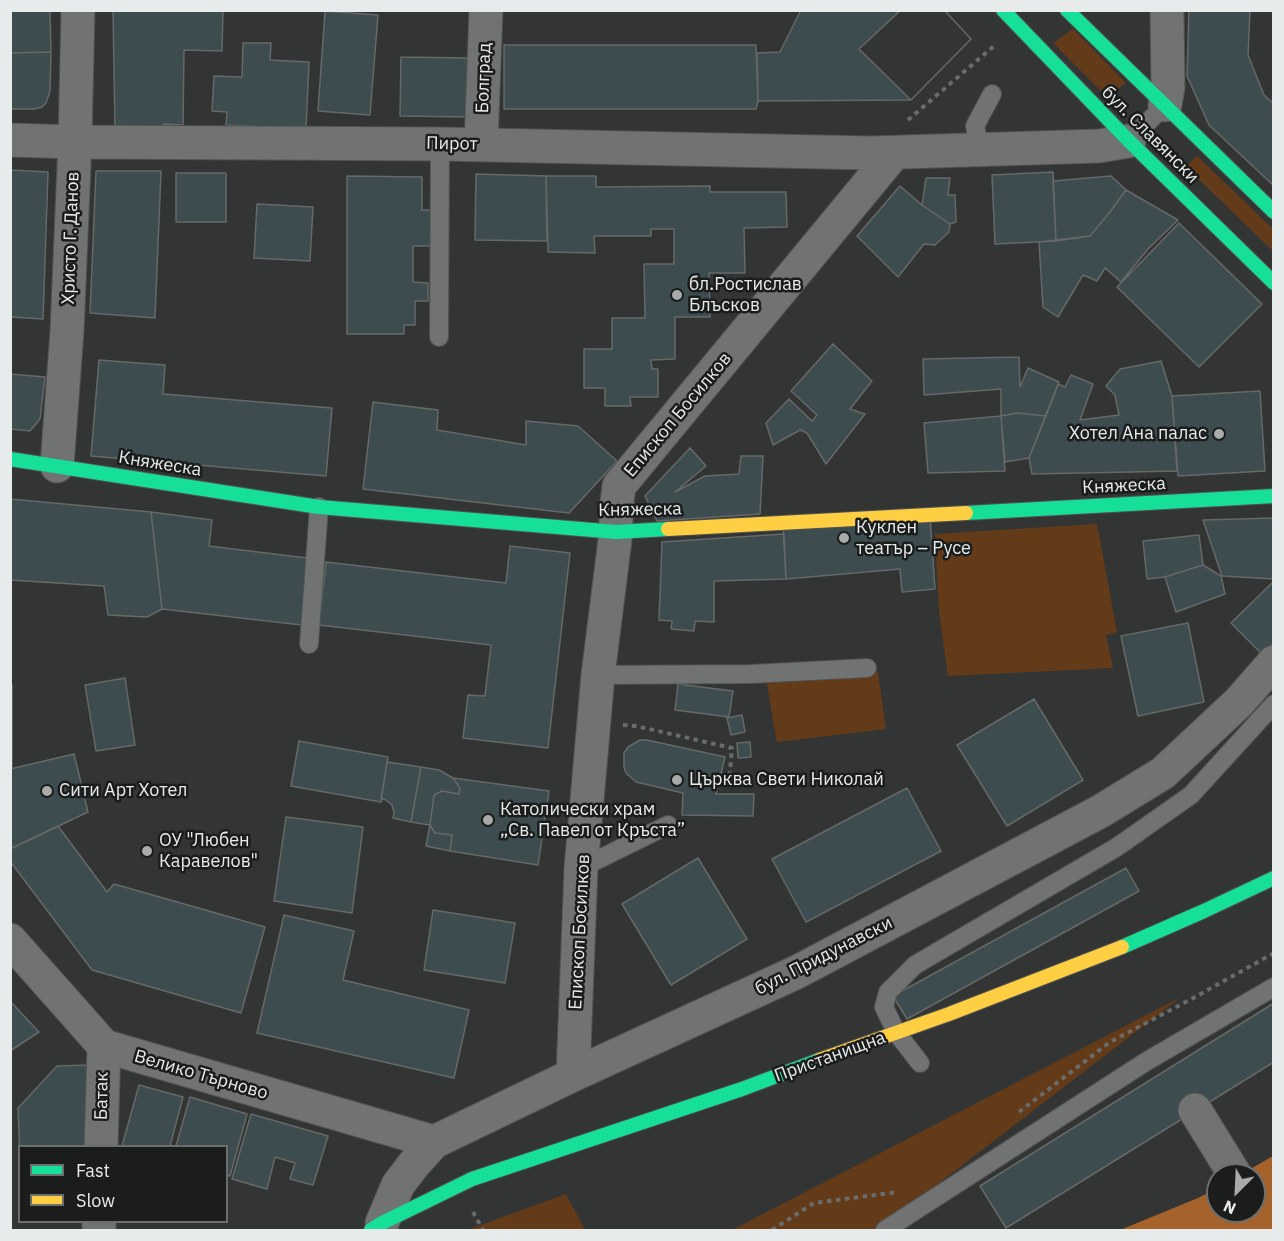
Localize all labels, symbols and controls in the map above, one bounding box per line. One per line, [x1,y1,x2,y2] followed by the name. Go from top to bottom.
[472,42,496,114] street label: Болград
[1097,82,1203,188] street label: бул. Славянски
[426,133,478,155] street label: Пирот
[58,171,84,305] street label: Христо Г. Данов
[689,274,802,316] place label: бл.Ростислав Блъсков
[670,288,684,302] marker: бл.Ростислав Блъсков
[620,348,736,482] street label: Епископ Босилков
[1069,423,1207,445] place label: Хотел Ана палас
[1212,427,1226,441] marker: Хотел Ана палас
[117,447,203,481] street label: Княжеска
[1082,473,1166,499] street label: Княжеска
[598,498,682,522] street label: Княжеска
[856,517,971,560] place label: Куклен театър – Русе
[837,531,851,545] marker: Куклен театър – Русе
[689,769,884,791] place label: Църква Свети Николай
[670,773,684,787] marker: Църква Свети Николай
[59,780,188,802] place label: Сити Арт Хотел
[40,784,54,798] marker: Сити Арт Хотел
[500,799,685,842] place label: Католически храм „Св. Павел от Кръста”
[481,813,495,827] marker: Католически храм „Св. Павел от Кръста”
[159,830,258,872] place label: ОУ "Любен Каравелов"
[140,844,154,858] marker: ОУ "Любен Каравелов"
[565,854,595,1010] street label: Епископ Босилков
[752,912,896,1000] street label: бул. Придунавски
[771,1027,889,1087] street label: Пристанищна
[132,1046,270,1104] street label: Велико Търново
[91,1072,113,1120] street label: Батак
[18,1145,228,1223] legend
[76,1159,110,1182] text: Fast
[1206,1163,1266,1223] north arrow
[76,1189,115,1212] text: Slow
[1220,1196,1239,1219] text: N

